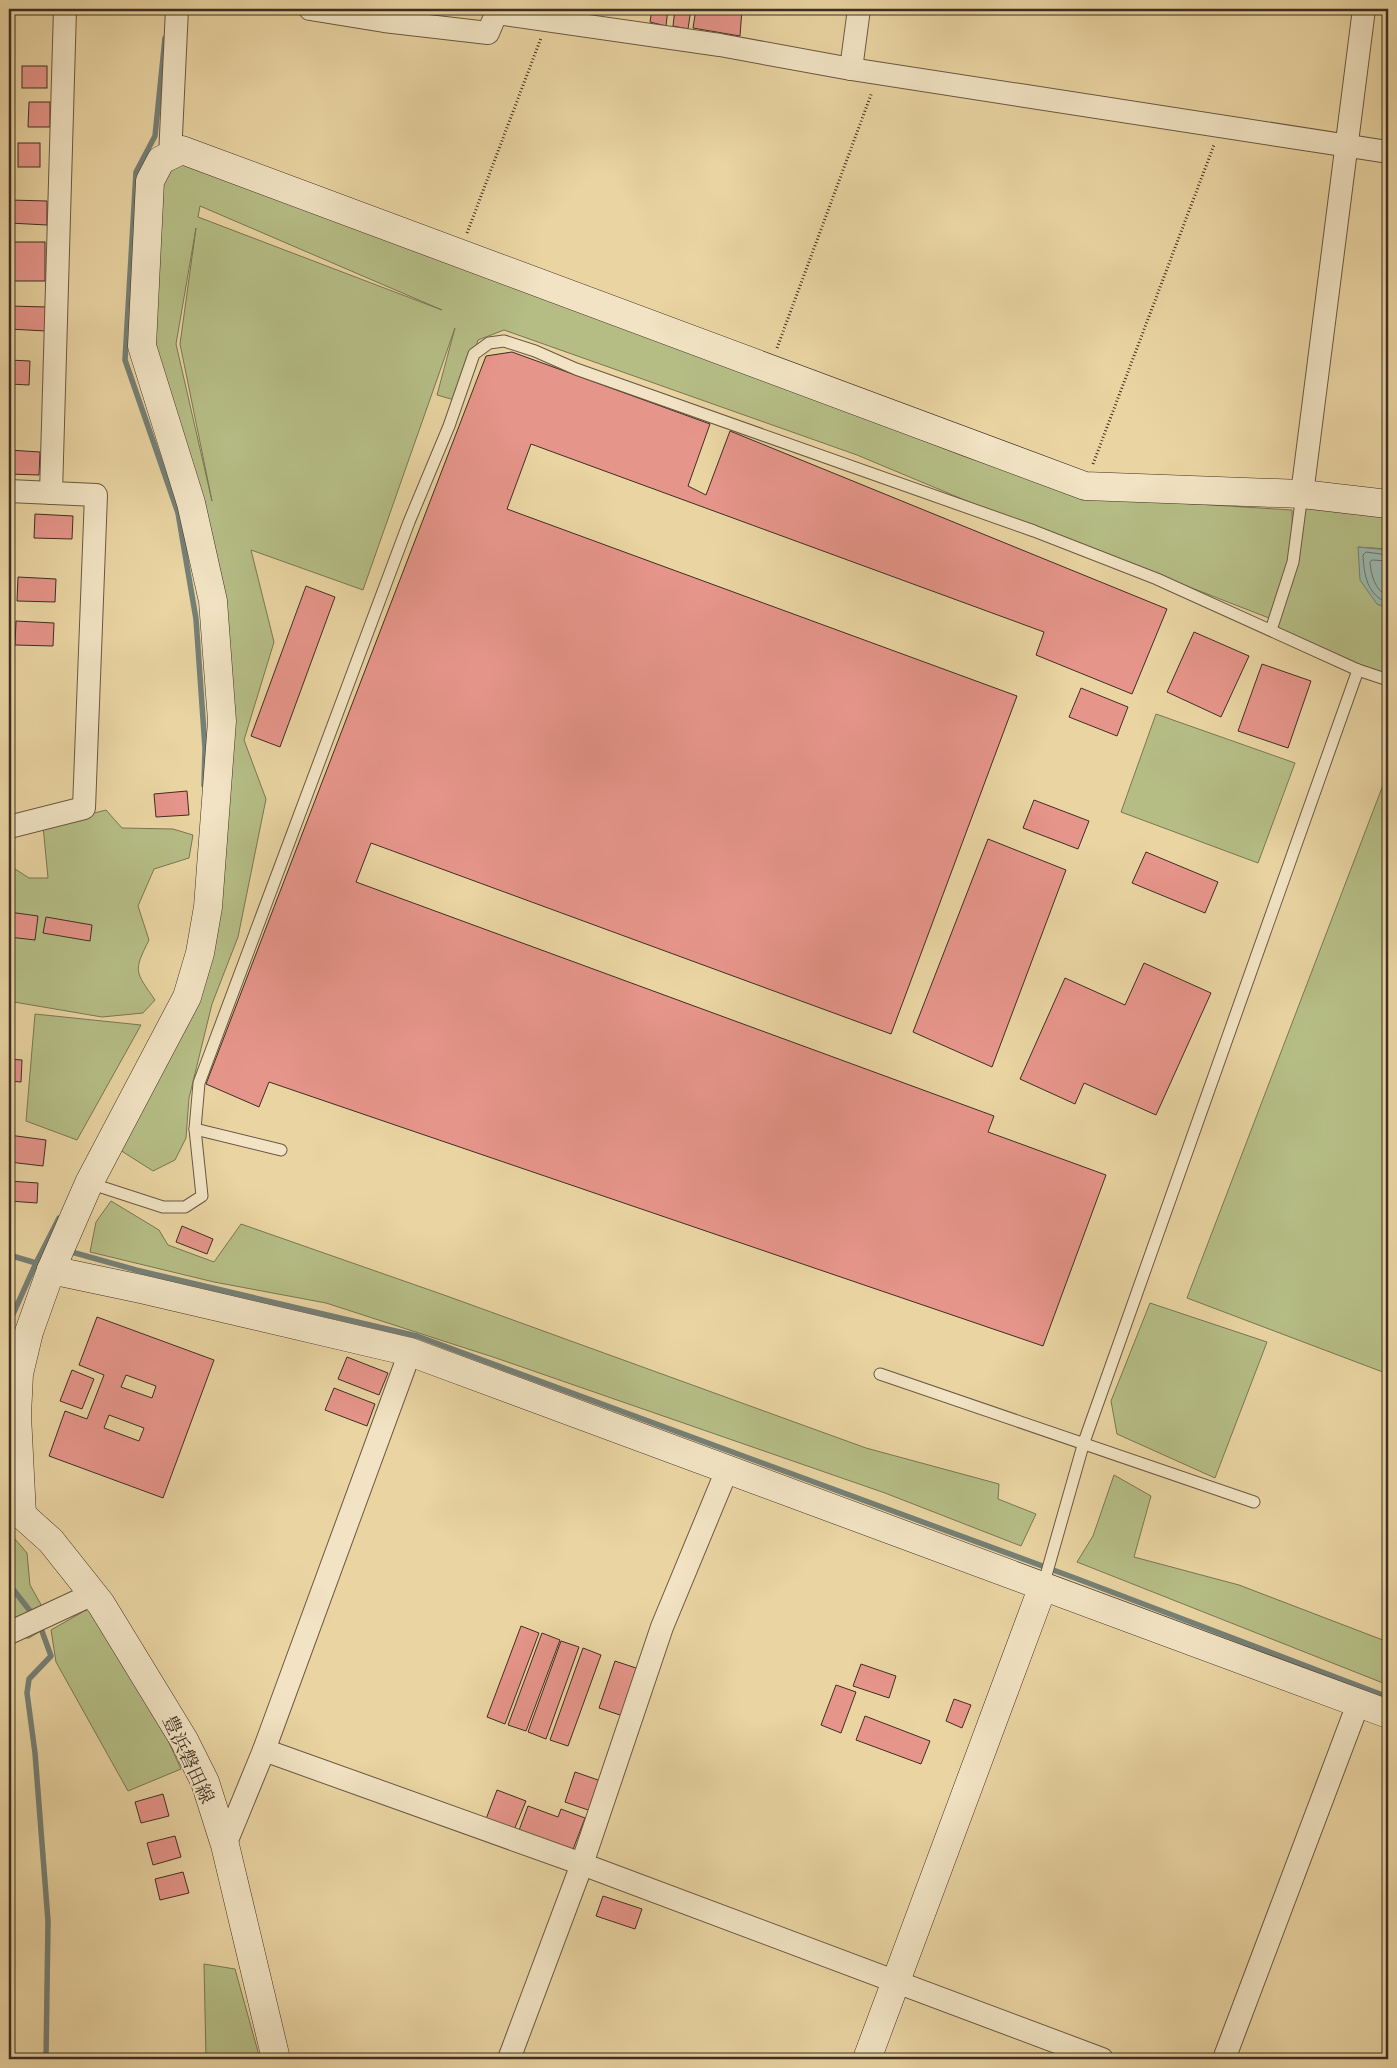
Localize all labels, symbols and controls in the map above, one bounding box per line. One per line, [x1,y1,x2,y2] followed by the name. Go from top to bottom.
[157,1712,218,1808] street label: 豊浜磐田線

